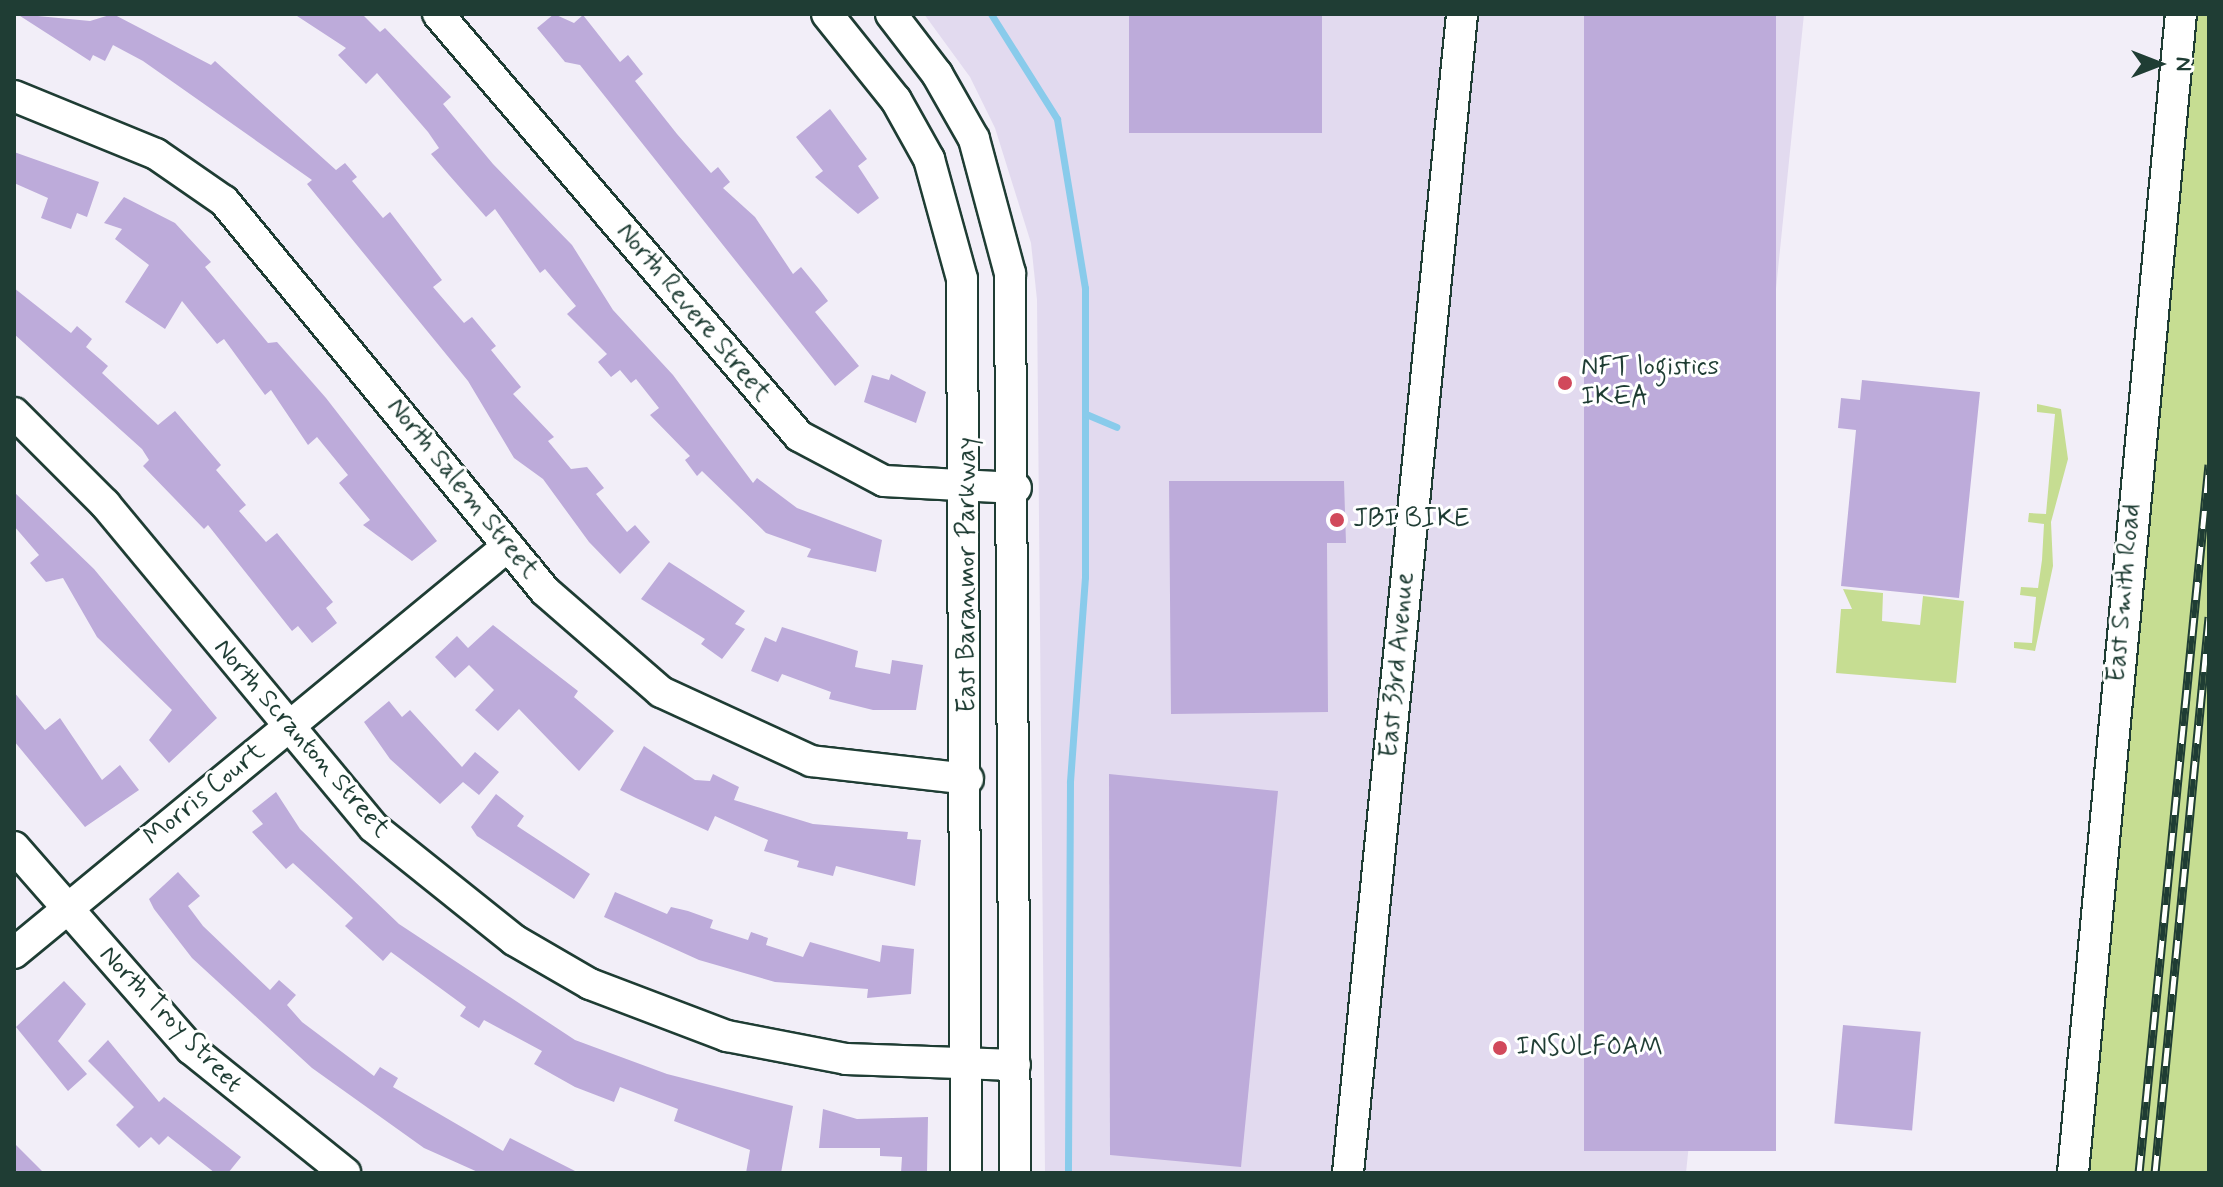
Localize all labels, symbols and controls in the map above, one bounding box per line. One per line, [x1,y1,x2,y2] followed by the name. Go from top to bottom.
[2119,24,2199,104] north arrow
[2169,57,2197,71] text: N
[609,217,777,409] street label: North Revere Street
[1581,352,1719,414] place label: NFT logistics IKEA
[1556,374,1574,392] marker: NFT logistics IKEA
[380,392,544,586] street label: North Salem Street
[952,440,984,710] street label: East Baranmor Parkway
[2102,503,2148,683] street label: East Smith Road
[1353,504,1471,536] place label: JBI BIKE
[1328,511,1346,529] marker: JBI BIKE
[1374,570,1422,760] street label: East 33rd Avenue
[206,633,396,845] street label: North Scranton Street
[139,738,271,852] street label: Morris Court
[90,938,250,1102] street label: North Troy Street
[1516,1032,1663,1064] place label: INSULFOAM
[1491,1039,1509,1057] marker: INSULFOAM

